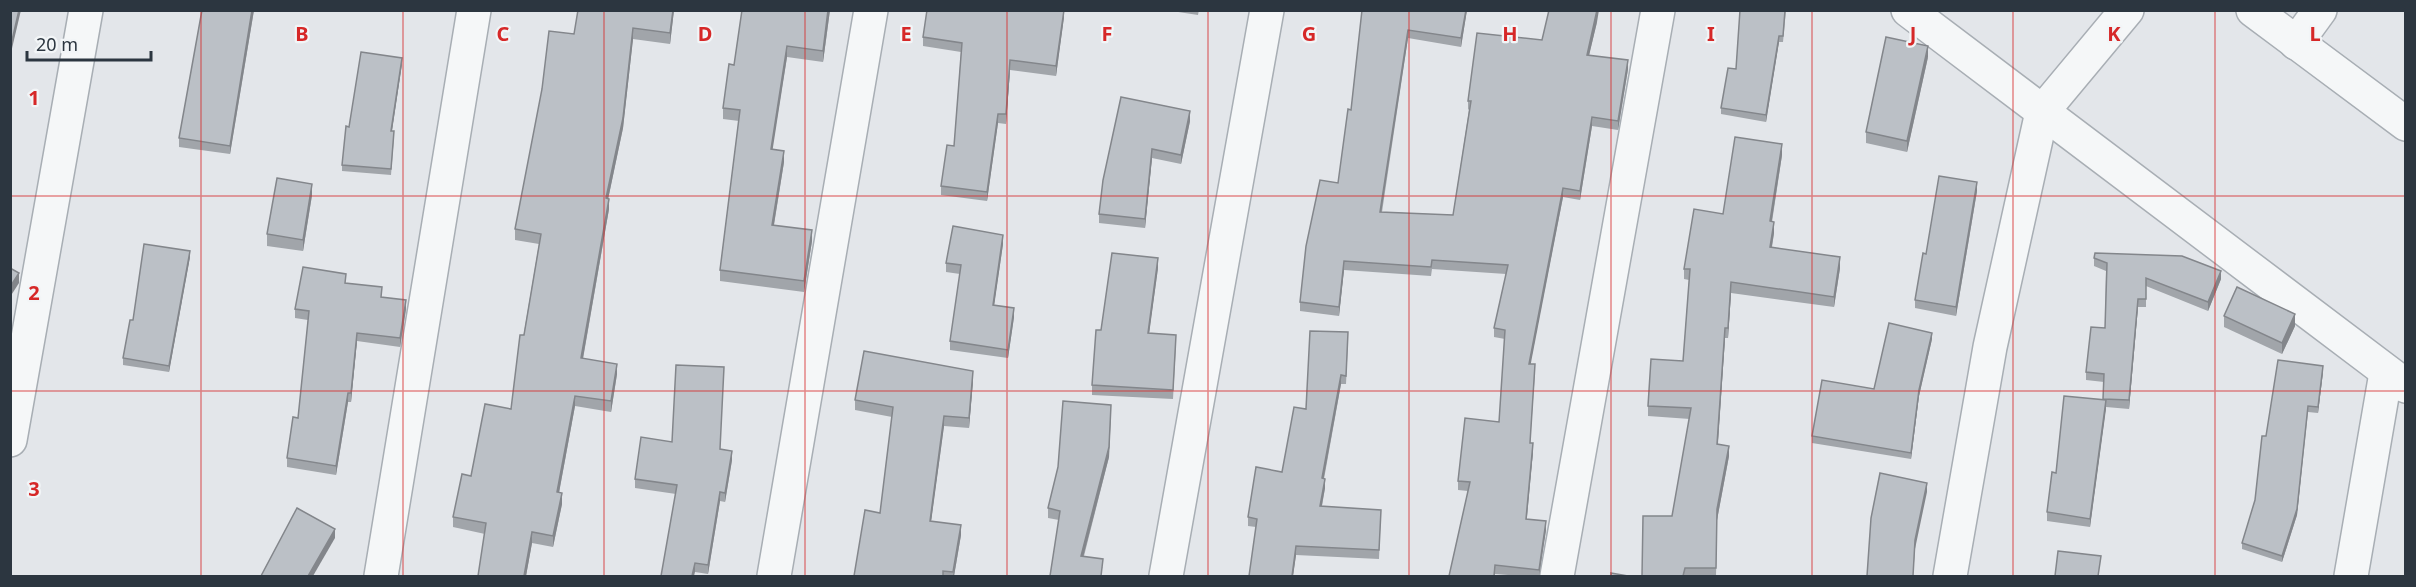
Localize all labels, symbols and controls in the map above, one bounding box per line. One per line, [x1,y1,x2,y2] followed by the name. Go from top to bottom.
[295,20,309,47] text: B
[497,20,510,47] text: C
[698,20,712,47] text: D
[900,20,912,47] text: E
[1102,20,1112,47] text: F
[1302,20,1316,47] text: G
[1502,20,1518,47] text: H
[1707,20,1715,47] text: I
[1908,20,1916,47] text: J
[2107,20,2121,47] text: K
[2309,20,2321,47] text: L
[27,24,152,62] scale bar
[36,32,78,56] text: 20 m
[28,84,40,111] text: 1
[28,279,40,306] text: 2
[28,475,40,502] text: 3

